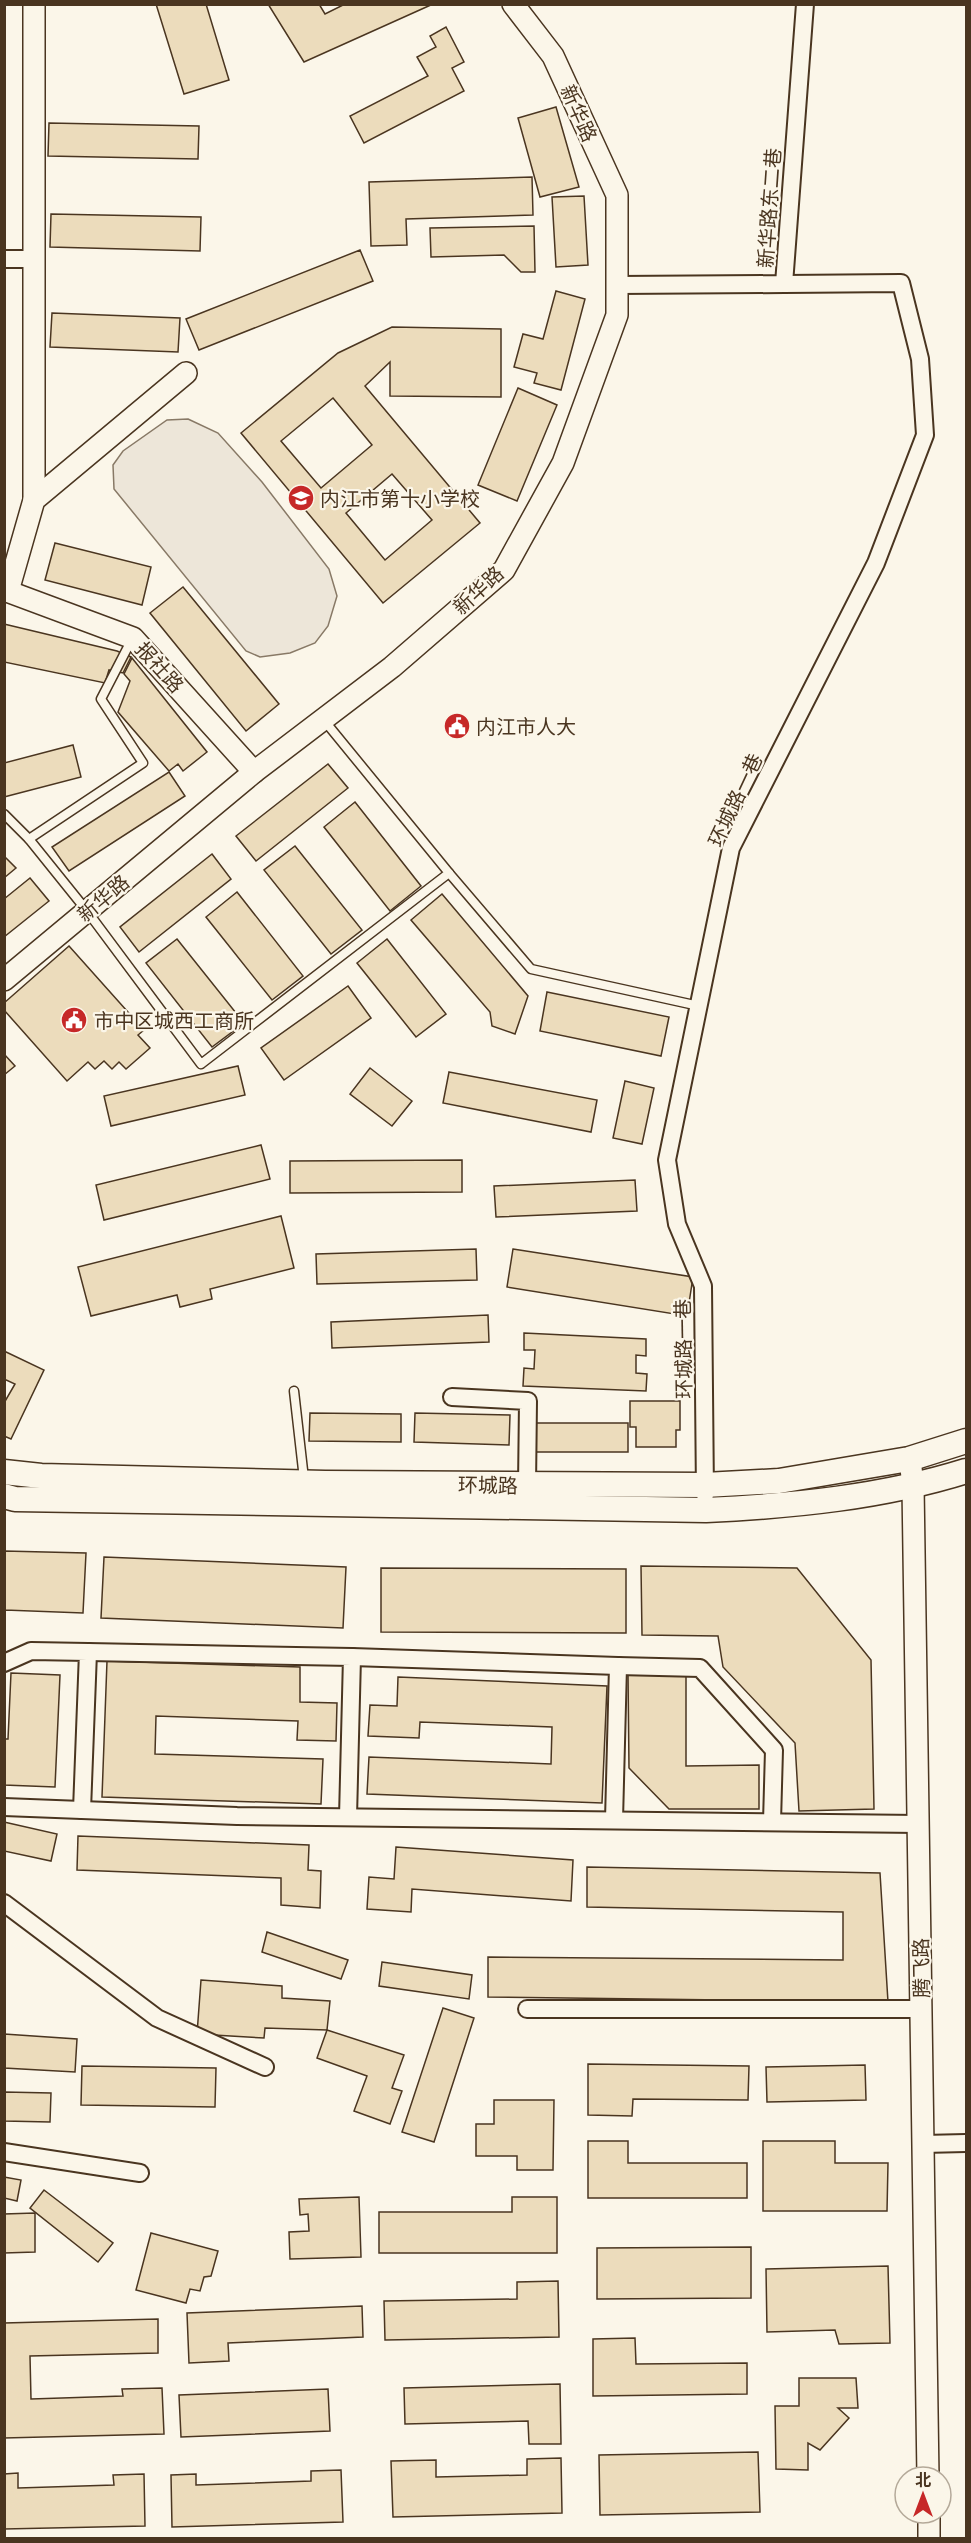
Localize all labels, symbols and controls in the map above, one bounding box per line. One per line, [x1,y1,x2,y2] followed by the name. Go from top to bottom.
[554,80,604,146] street label: 新华路
[751,147,787,269] street label: 新华路东二巷
[286,483,316,513] school or university icon: 内江市第十小学校
[320,485,480,512] place label: 内江市第十小学校
[447,560,509,620] street label: 新华路
[130,636,190,698] street label: 报社路
[442,711,472,741] public building icon: 内江市人大
[476,713,576,740] place label: 内江市人大
[702,749,768,851] street label: 环城路一巷
[71,868,135,928] street label: 新华路
[59,1005,89,1035] public building icon: 市中区城西工商所
[94,1007,254,1034] place label: 市中区城西工商所
[669,1299,697,1399] street label: 环城路一巷
[458,1471,518,1499] street label: 环城路
[907,1938,935,1998] street label: 腾飞路
[893,2465,953,2525] north arrow
[915,2470,931,2490] text: 北

